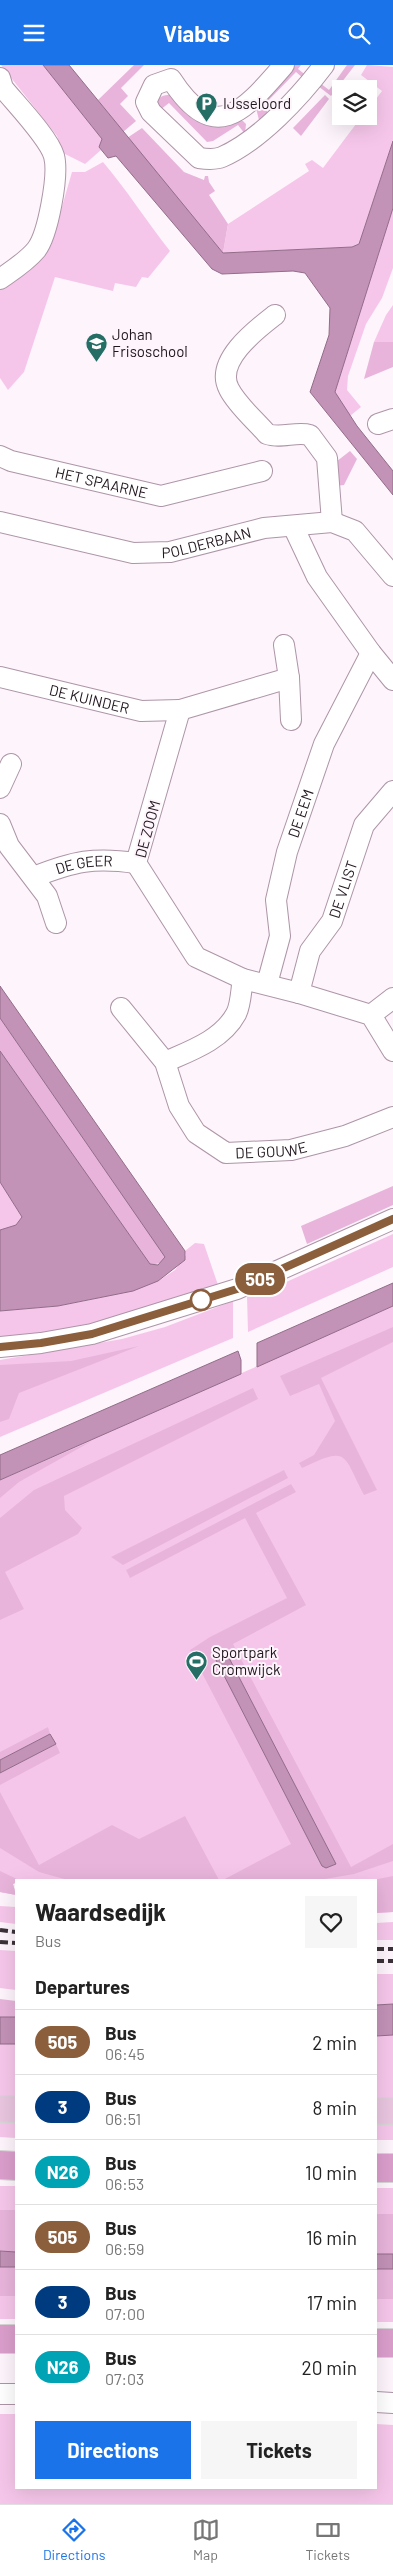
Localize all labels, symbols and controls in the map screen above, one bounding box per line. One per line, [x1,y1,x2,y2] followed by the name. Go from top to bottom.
[20,19,48,47] icon: menu
[345,19,373,47] icon: search
[163,20,230,46] text: Viabus
[332,80,377,125] map controls
[332,80,377,125] button: layers
[195,91,219,122] parking icon: IJsseloord
[223,94,291,112] place label: IJsseloord
[112,325,188,360] place label: Johan Frisoschool
[84,331,108,362] school or university icon: Johan Frisoschool
[54,463,149,502] street label: HET SPAARNE
[161,523,253,561] street label: POLDERBAAN
[48,680,131,717] street label: DE KUINDER
[284,787,317,840] street label: DE EEM
[131,798,163,860] street label: DE ZOOM
[53,851,113,877] street label: DE GEER
[325,858,361,920] street label: DE VLIST
[235,1137,309,1162] street label: DE GOUWE
[231,1263,289,1295] line badge: 505
[245,1268,275,1290] text: 505
[190,1289,212,1311] unlabelled marker
[212,1643,281,1678] place label: Sportpark Cromwijck
[184,1649,208,1680] sports icon: Sportpark Cromwijck
[305,1896,357,1948] button: heart
[35,1897,166,1926] text: Waardsedijk
[35,1931,61,1950] text: Bus
[35,1975,130,1998] text: Departures
[105,2021,137,2044] text: Bus
[48,2031,77,2053] text: 505
[312,2031,357,2054] text: 2 min
[105,2044,145,2063] text: 06:45
[105,2086,137,2109] text: Bus
[58,2096,67,2118] text: 3
[313,2096,357,2119] text: 8 min
[105,2109,141,2128] text: 06:51
[105,2151,137,2174] text: Bus
[47,2161,78,2183] text: N26
[305,2161,357,2184] text: 10 min
[105,2174,144,2193] text: 06:53
[105,2216,137,2239] text: Bus
[48,2226,77,2248] text: 505
[306,2226,357,2249] text: 16 min
[105,2239,144,2258] text: 06:59
[105,2281,137,2304] text: Bus
[58,2291,67,2313] text: 3
[307,2291,357,2314] text: 17 min
[105,2304,145,2323] text: 07:00
[105,2346,137,2369] text: Bus
[47,2356,78,2378] text: N26
[301,2356,357,2379] text: 20 min
[105,2369,144,2388] text: 07:03
[35,2421,191,2479] button: Directions
[201,2421,357,2479] button: Tickets
[43,2516,106,2563] tab: Directions
[192,2516,220,2563] tab: Map
[305,2516,350,2563] tab: Tickets

